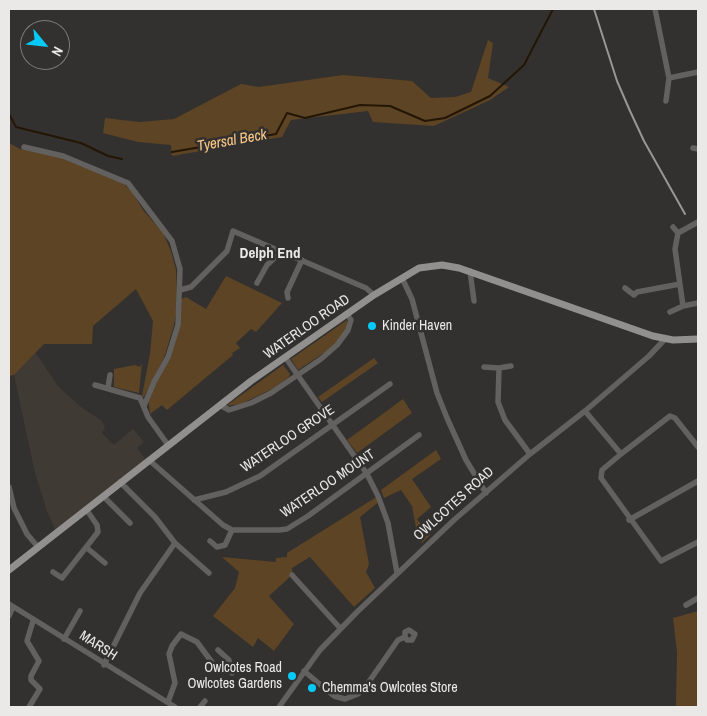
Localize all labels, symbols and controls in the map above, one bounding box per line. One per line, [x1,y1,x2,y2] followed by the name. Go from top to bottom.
[20,20,70,70] north arrow
[47,44,67,59] text: N
[196,126,268,156] water label: Tyersal Beck
[240,245,300,263] district label: Delph End
[261,291,353,363] street label: WATERLOO ROAD
[382,318,452,334] place label: Kinder Haven
[366,320,378,332] marker: Kinder Haven
[238,402,338,476] street label: WATERLOO GROVE
[278,446,378,522] street label: WATERLOO MOUNT
[410,464,498,544] street label: OWLCOTES ROAD
[76,628,120,664] street label: MARSH
[188,660,282,692] place label: Owlcotes Road Owlcotes Gardens
[286,670,298,682] marker: Owlcotes Road Owlcotes Gardens
[322,680,458,696] place label: Chemma's Owlcotes Store
[306,682,318,694] marker: Chemma's Owlcotes Store

